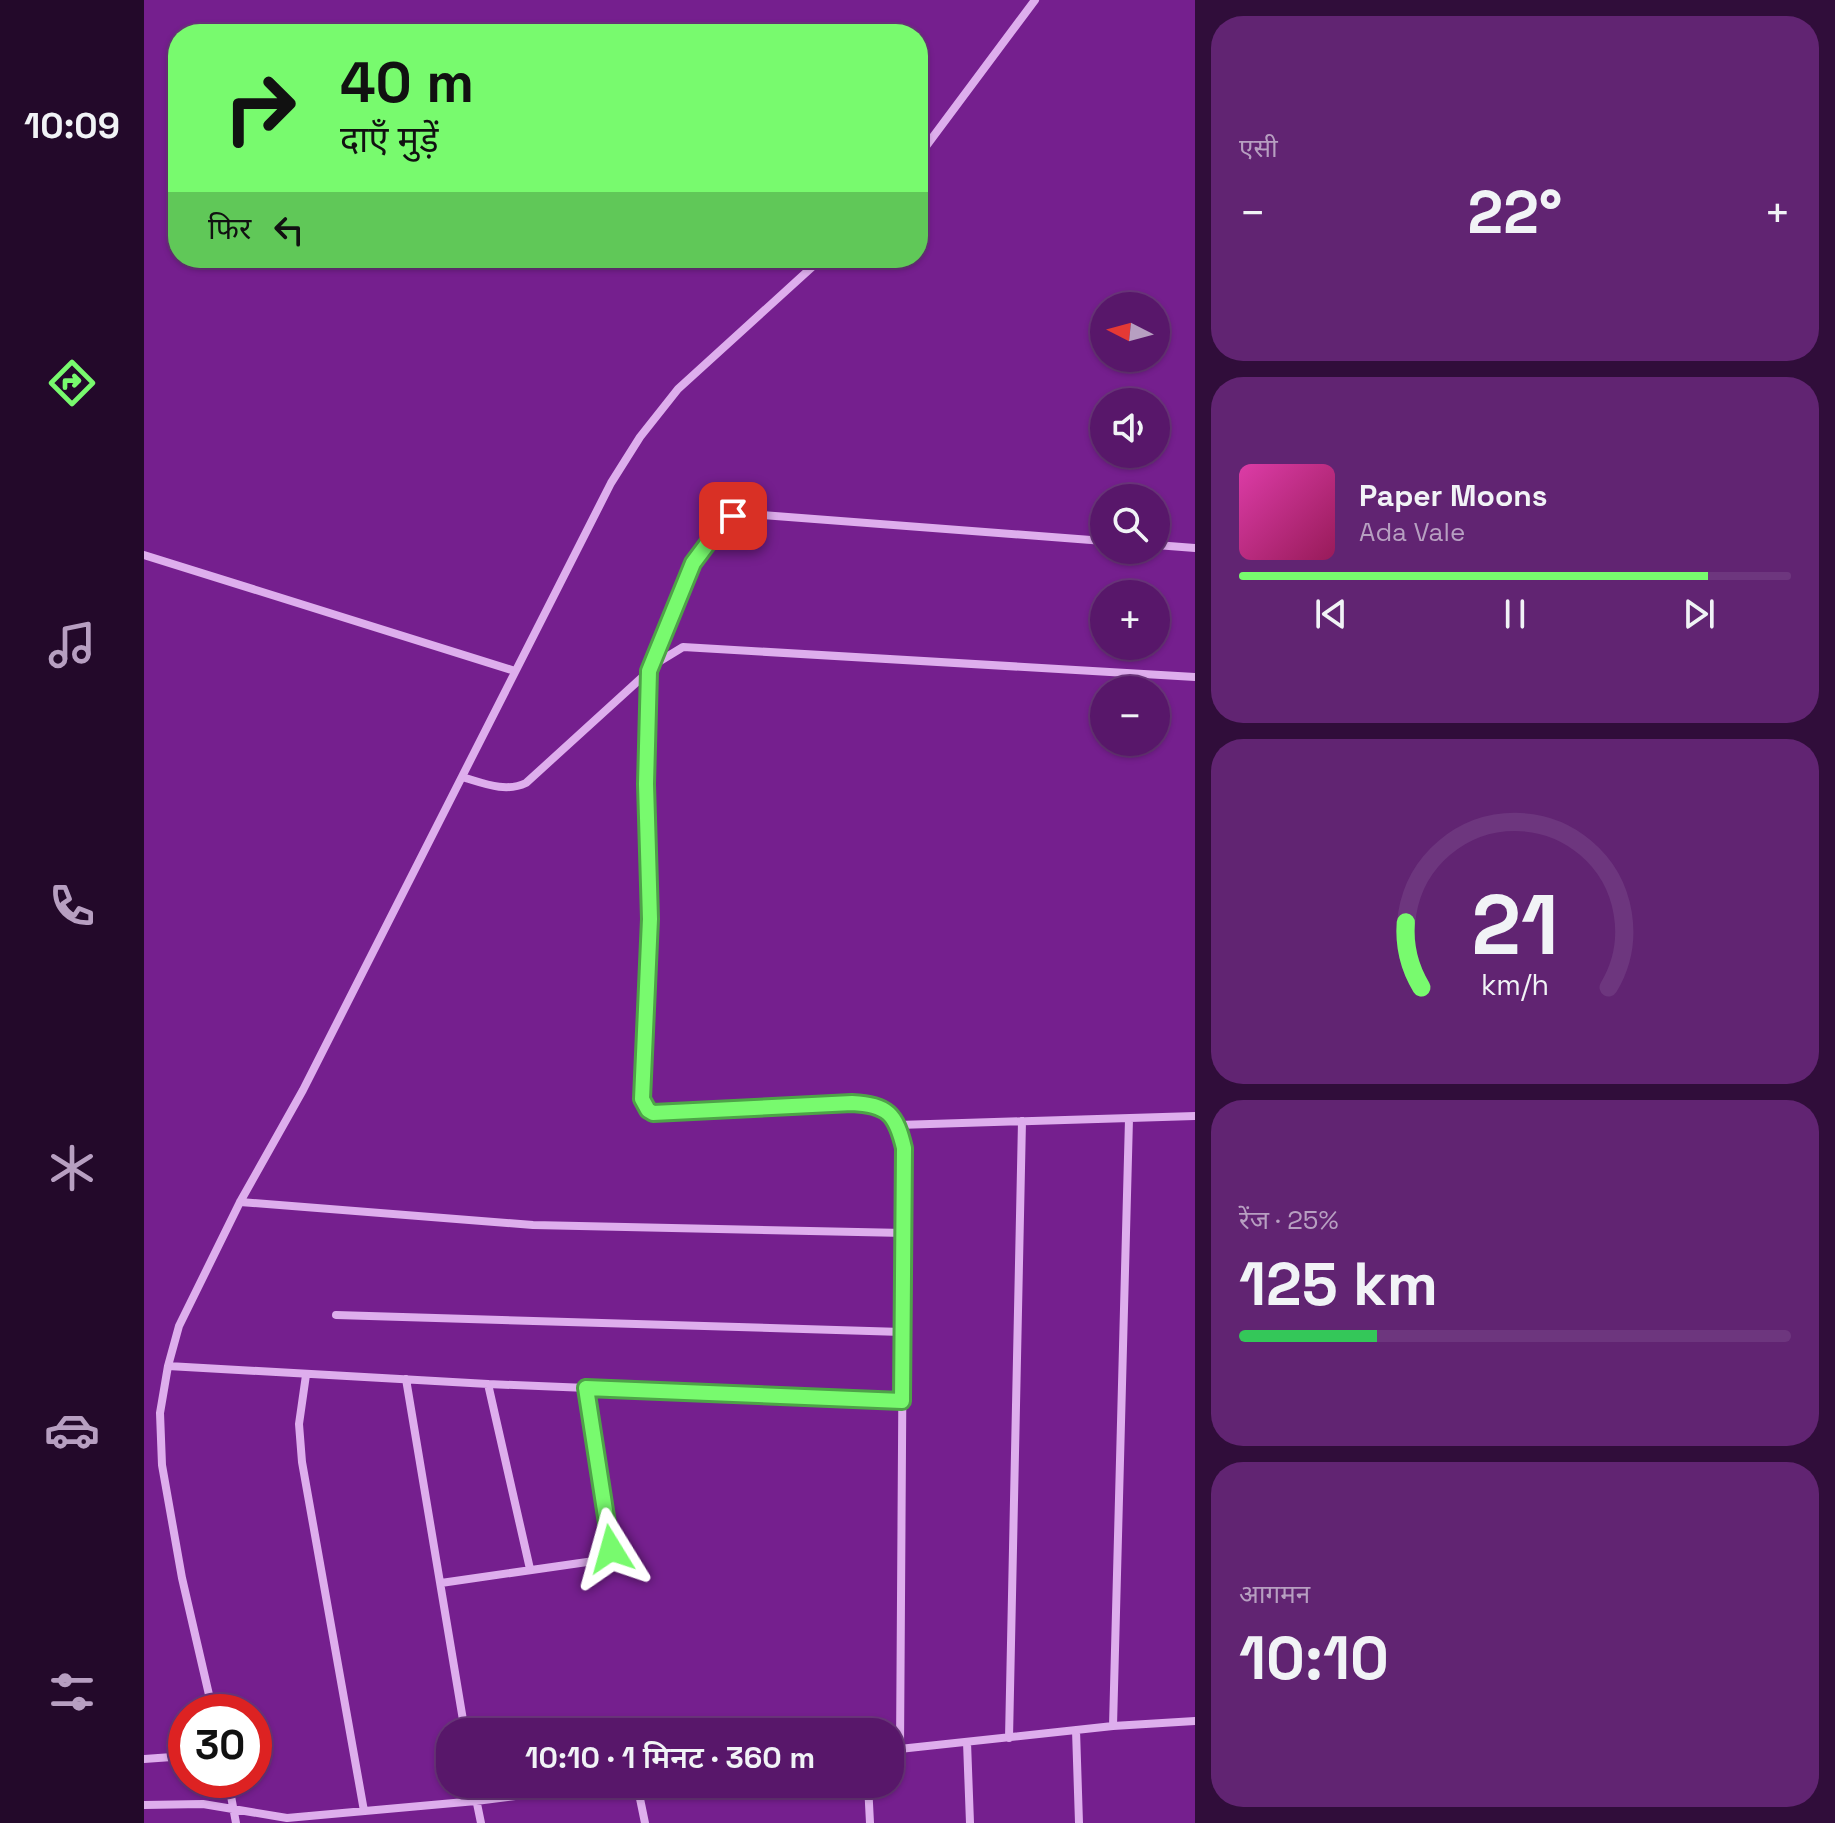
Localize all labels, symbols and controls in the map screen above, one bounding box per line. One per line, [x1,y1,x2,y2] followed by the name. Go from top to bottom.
[340,47,474,118] text: 40 m
[208,56,312,160] icon: right
[24,103,120,149] text: 10:09
[340,117,438,163] text: दाएँ मुड़ें
[1239,131,1278,165] text: एसी
[1468,174,1562,251] text: 22°
[1239,185,1266,241] text: −
[1764,185,1791,241] text: +
[267,208,311,252] icon: left
[208,209,251,248] text: फिर
[1090,292,1170,372] north arrow
[1090,292,1170,756] map controls
[44,355,100,411] icon: directions
[1090,388,1170,468] button: sound
[1359,476,1548,515] text: Paper Moons
[699,482,767,550] pin
[1090,484,1170,564] button: search
[711,494,755,538] icon: arrive
[1359,515,1465,549] text: Ada Vale
[1090,580,1170,660] button: +
[1309,592,1353,636] icon: previous
[1493,592,1537,636] icon: pause
[1677,592,1721,636] icon: next
[44,617,100,673] icon: music
[1090,676,1170,756] button: −
[1471,871,1559,977] text: 21
[44,878,100,934] icon: phone
[1481,967,1549,1003] text: km/h
[44,1140,100,1196] icon: climate
[1239,1203,1338,1237] text: रेंज · 25%
[1239,1246,1438,1323] text: 125 km
[44,1402,100,1458] icon: car
[569,1507,653,1591] position arrow
[1239,1577,1310,1611] text: आगमन
[1239,1620,1389,1697] text: 10:10
[44,1664,100,1720] icon: filters
[168,1694,272,1798] speed limit sign: 30
[525,1738,815,1777] text: 10:10 · 1 मिनट · 360 m

